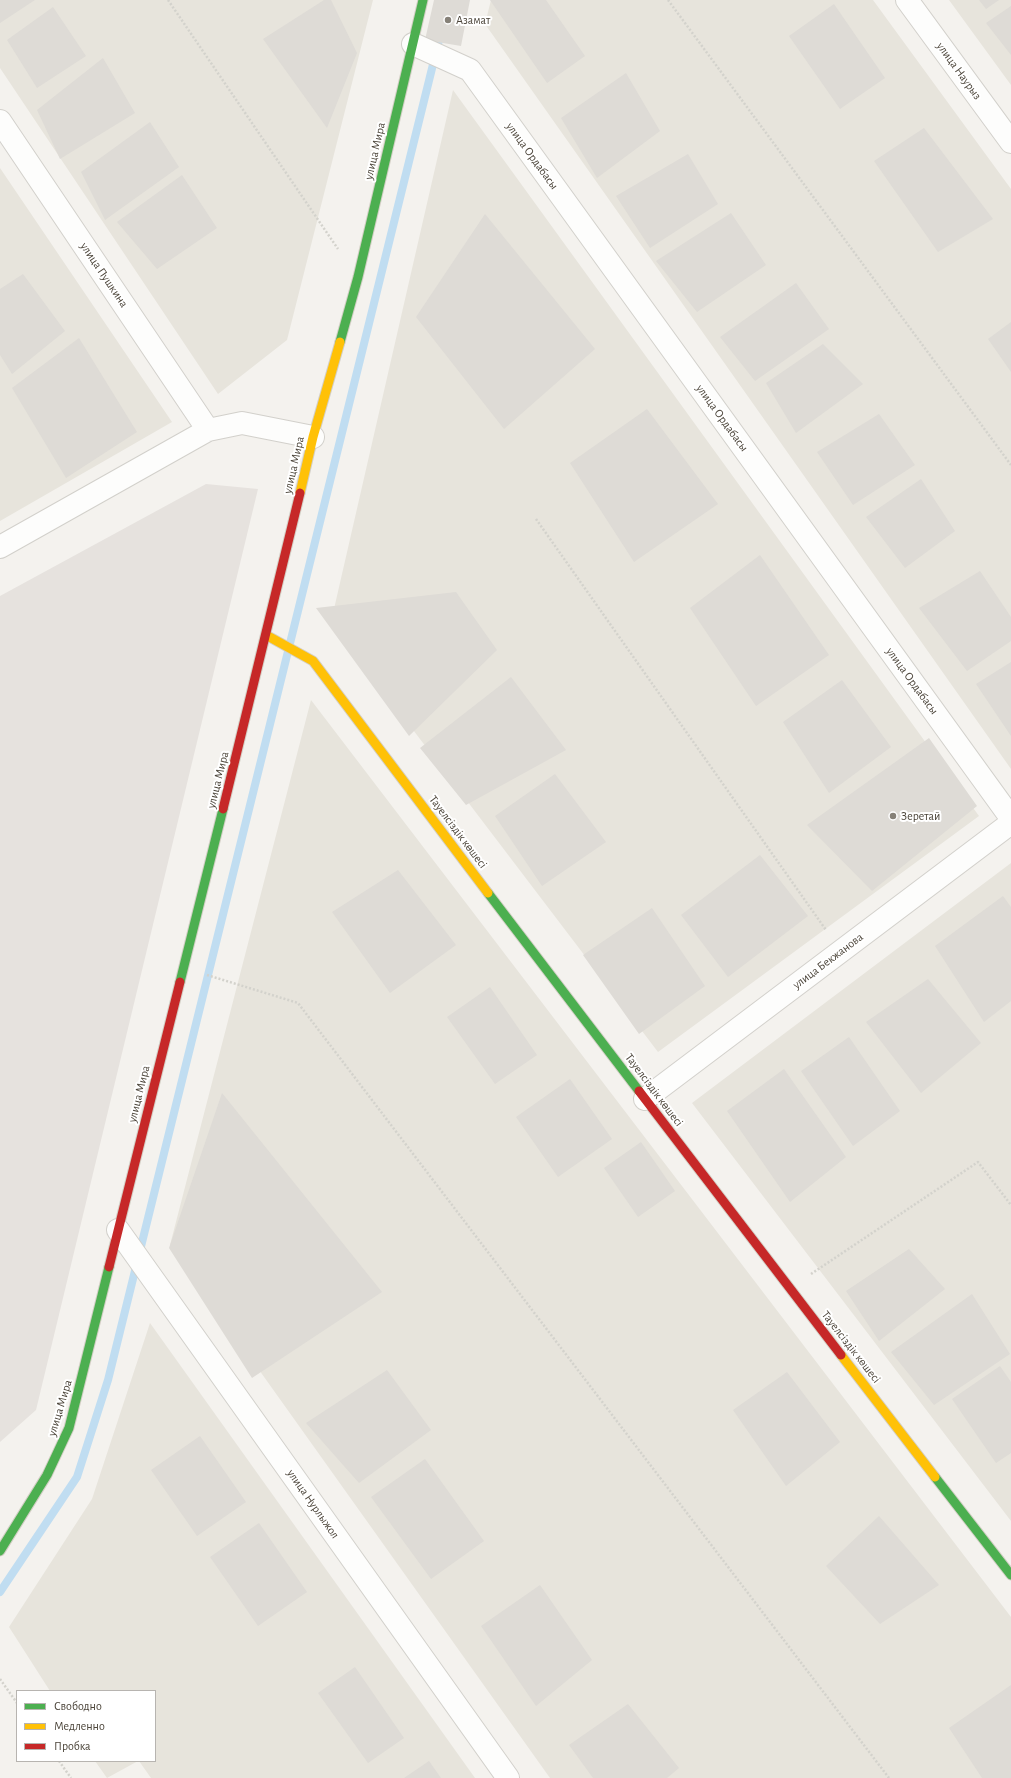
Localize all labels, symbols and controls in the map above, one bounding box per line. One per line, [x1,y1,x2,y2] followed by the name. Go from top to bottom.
[456,13,490,27] place label: Азамат
[443,15,453,25] marker: Азамат
[933,39,985,103] street label: улица Наурыз
[503,120,561,192] street label: улица Ордабасы
[361,121,389,181] street label: улица Мира
[77,240,131,310] street label: улица Пушкина
[693,382,751,454] street label: улица Ордабасы
[280,435,308,495] street label: улица Мира
[883,645,941,717] street label: улица Ордабасы
[204,750,232,810] street label: улица Мира
[426,793,490,871] street label: Тауелсіздік көшесі
[901,809,940,823] place label: Зеретай
[888,811,898,821] marker: Зеретай
[790,930,866,992] street label: улица Бекжанова
[622,1051,686,1129] street label: Тауелсіздік көшесі
[125,1064,153,1124] street label: улица Мира
[818,1308,884,1386] street label: Тауелсіздік көшесі
[45,1378,75,1438] street label: улица Мира
[284,1466,342,1542] street label: улица Нурлыжол
[16,1690,156,1762] legend
[54,1700,102,1712] text: Свободно
[54,1720,105,1732] text: Медленно
[54,1740,91,1752] text: Пробка

